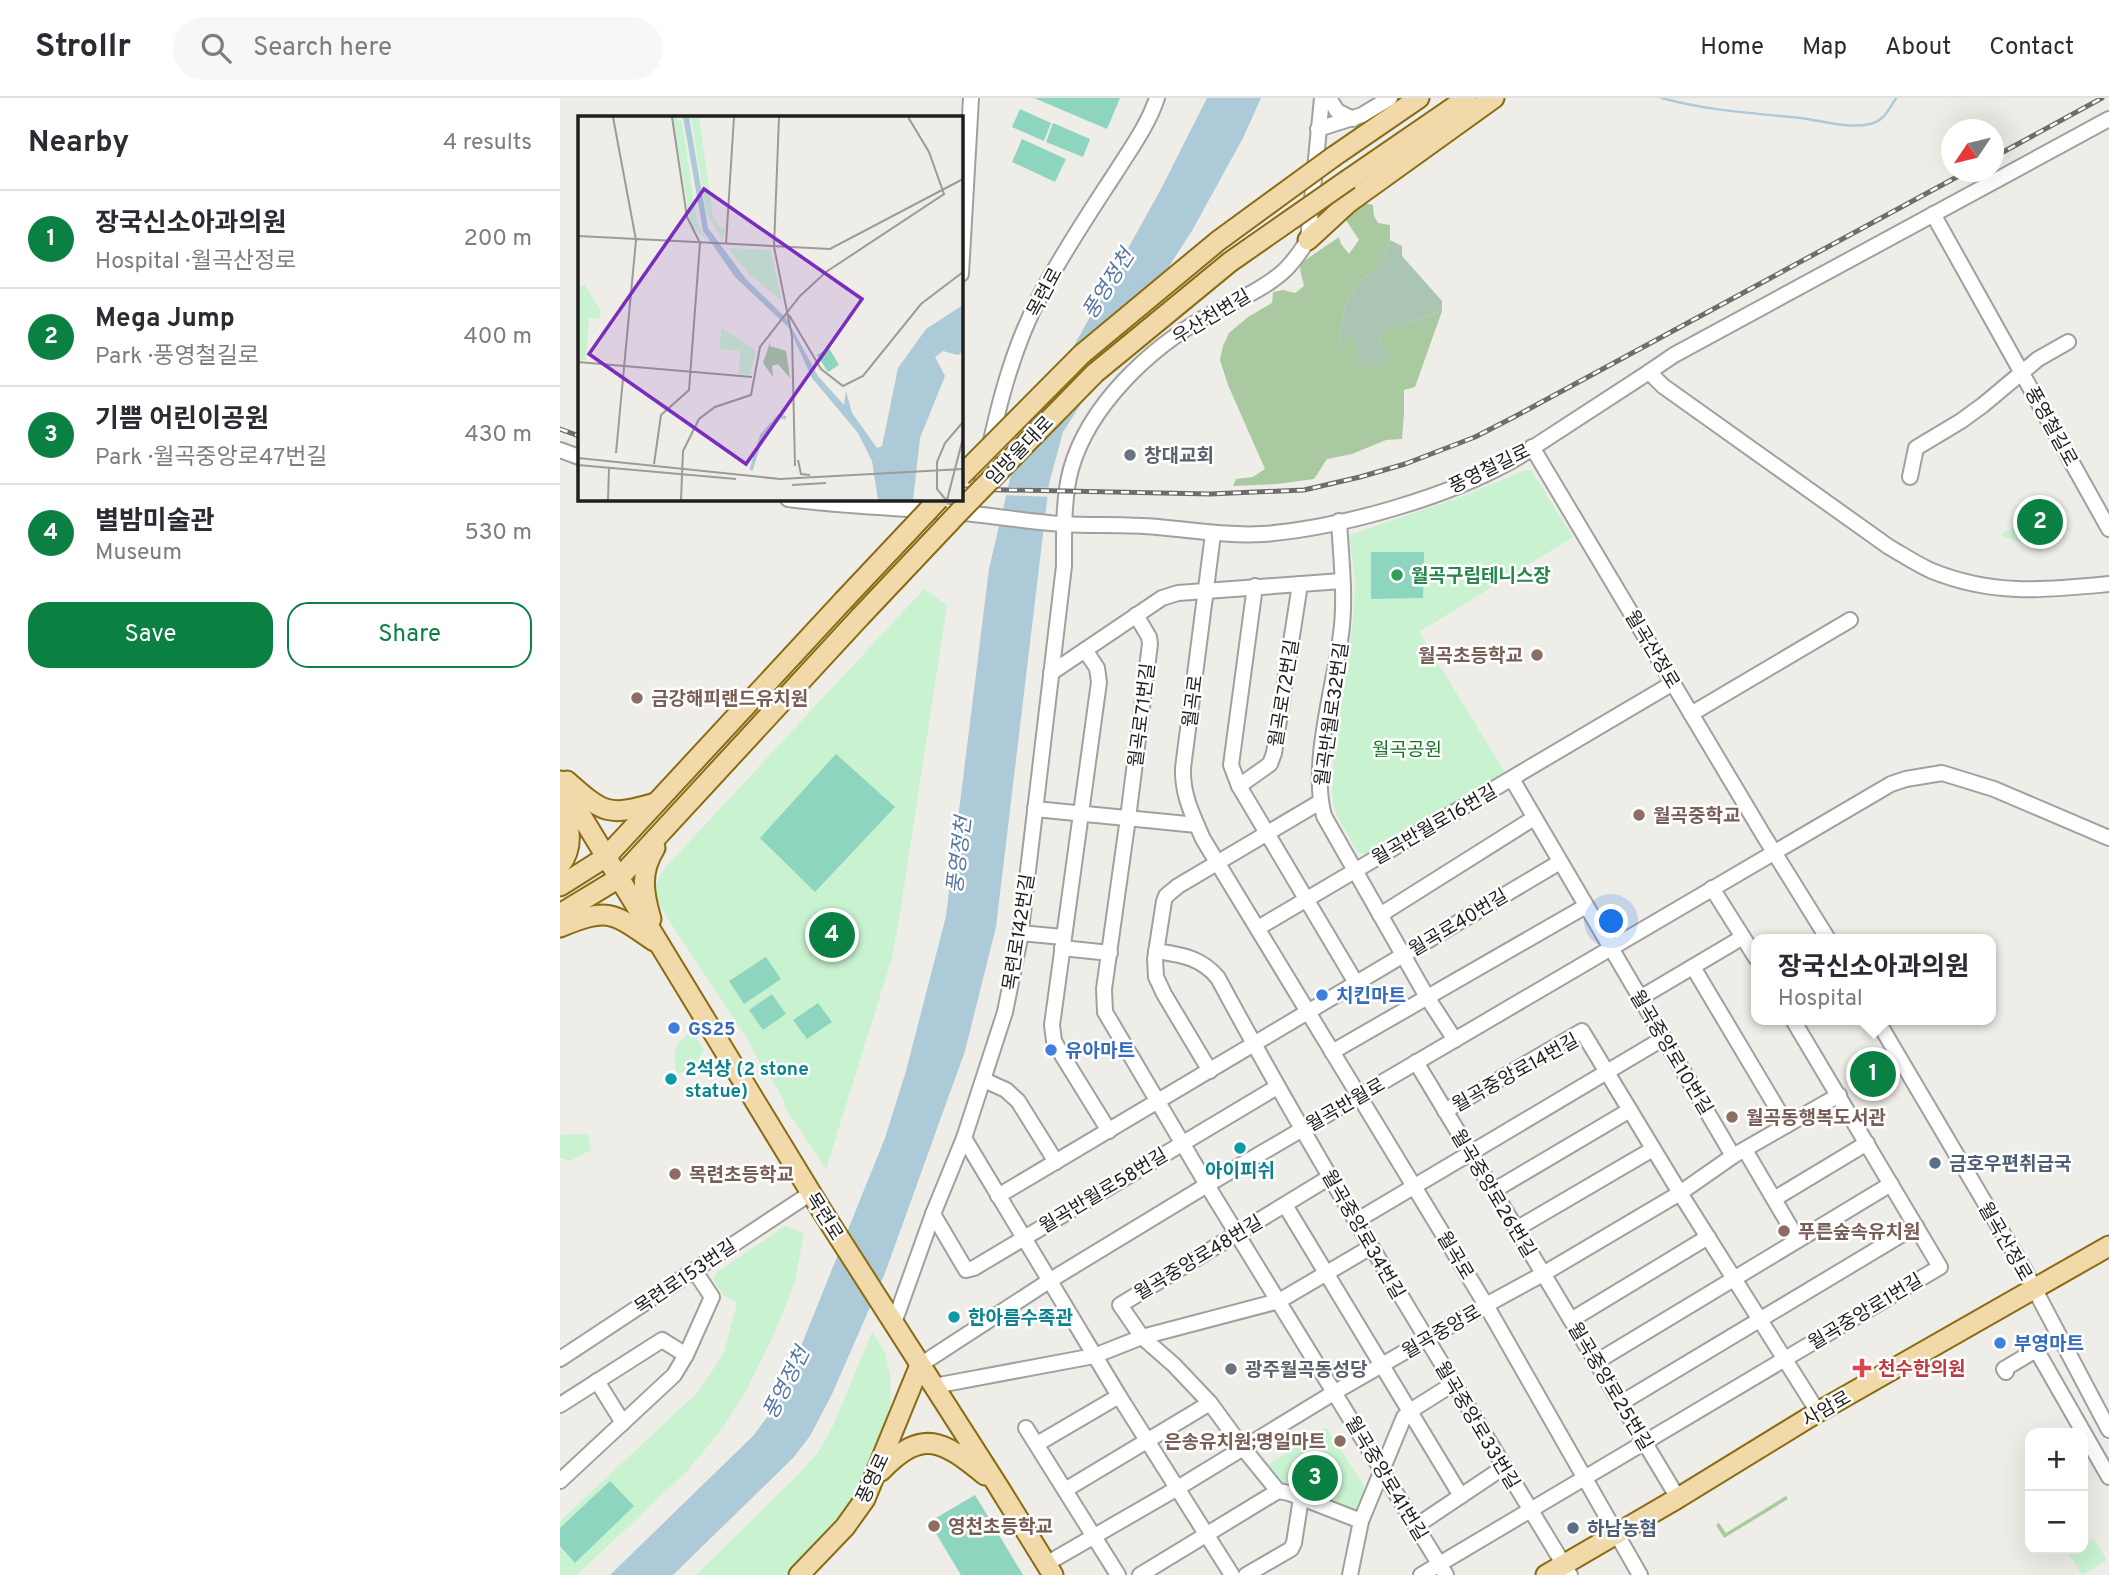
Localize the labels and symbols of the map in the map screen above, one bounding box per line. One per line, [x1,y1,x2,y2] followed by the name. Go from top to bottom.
[578,116,962,500] inset map
[1941,119,2004,182] north arrow
[1077,243,1143,325] water label: 풍영정천
[1023,264,1069,322] street label: 목련로
[1168,285,1256,351] street label: 우산천변길
[2019,383,2082,471] street label: 풍영철길로
[981,412,1059,491] street label: 임방울대로
[1445,440,1534,500] street label: 풍영철길로
[1144,445,1214,469] place label: 창대교회
[1122,447,1138,463] marker: 창대교회
[2017,496,2063,548] pin: 2
[1411,565,1551,589] place label: 월곡구립테니스장
[1389,567,1405,583] marker: 월곡구립테니스장
[1618,606,1684,694] street label: 월곡산정로
[1265,638,1305,749] street label: 월곡로72번길
[1311,641,1355,788] street label: 월곡반월로32번길
[1418,645,1523,669] place label: 월곡초등학교
[1529,647,1545,663] marker: 월곡초등학교
[1125,662,1161,769] street label: 월곡로71번길
[1179,674,1209,729] street label: 월곡로
[651,688,808,712] place label: 금강해피랜드유치원
[629,690,645,706] marker: 금강해피랜드유치원
[1372,739,1442,763] park label: 월곡공원
[1368,780,1502,871] street label: 월곡반월로16번길
[1653,805,1740,829] place label: 월곡중학교
[1631,807,1647,823] marker: 월곡중학교
[942,813,979,895] water label: 풍영정천
[999,872,1041,992] street label: 목련로142번길
[1405,885,1513,963] street label: 월곡로40번길
[1594,904,1628,938] your location
[809,909,855,961] pin: 4
[1336,985,1406,1009] place label: 치킨마트
[1624,986,1717,1120] street label: 월곡중앙로10번길
[1314,987,1330,1003] marker: 치킨마트
[688,1018,736,1042] place label: GS25
[666,1020,682,1036] marker: GS25
[1449,1029,1583,1118] street label: 월곡중앙로14번길
[1065,1040,1135,1064] place label: 유아마트
[1043,1042,1059,1058] marker: 유아마트
[1850,1048,1896,1100] pin: 1
[685,1058,809,1104] place label: 2석상 (2 stone statue)
[663,1071,679,1087] marker: 2석상 (2 stone statue)
[1302,1073,1390,1138] street label: 월곡반월로
[1746,1107,1886,1131] place label: 월곡동행복도서관
[1724,1109,1740,1125] marker: 월곡동행복도서관
[1445,1126,1540,1263] street label: 월곡중앙로26번길
[1232,1140,1248,1156] marker: 아이피쉬
[1035,1144,1173,1240] street label: 월곡반월로58번길
[1949,1153,2071,1177] place label: 금호우편취급국
[1927,1155,1943,1171] marker: 금호우편취급국
[1205,1160,1275,1184] place label: 아이피쉬
[689,1164,794,1188] place label: 목련초등학교
[667,1166,683,1182] marker: 목련초등학교
[1315,1166,1409,1304] street label: 월곡중앙로34번길
[799,1188,847,1246] street label: 목련로
[1972,1198,2037,1286] street label: 월곡산정로
[1130,1211,1268,1307] street label: 월곡중앙로48번길
[1798,1221,1920,1245] place label: 푸른숲속유치원
[1776,1223,1792,1239] marker: 푸른숲속유치원
[1430,1227,1478,1285] street label: 월곡로
[631,1235,742,1321] street label: 목련로153번길
[1804,1269,1928,1356] street label: 월곡중앙로1번길
[1398,1300,1486,1365] street label: 월곡중앙로
[968,1307,1073,1331] place label: 한아름수족관
[946,1309,962,1325] marker: 한아름수족관
[1561,1318,1657,1456] street label: 월곡중앙로25번길
[2014,1333,2084,1357] place label: 부영마트
[1992,1335,2008,1351] marker: 부영마트
[758,1341,818,1424] water label: 풍영정천
[1429,1358,1524,1494] street label: 월곡중앙로33번길
[1852,1358,1872,1378] marker: 천수한의원
[1878,1358,1965,1382] place label: 천수한의원
[1245,1359,1368,1383] place label: 광주월곡동성당
[1223,1361,1239,1377] marker: 광주월곡동성당
[1798,1386,1856,1433] street label: 사암로
[1339,1412,1432,1546] street label: 월곡중앙로41번길
[1164,1431,1326,1455] place label: 은송유치원;명일마트
[1332,1433,1348,1449] marker: 은송유치원;명일마트
[852,1450,896,1508] street label: 풍영로
[1292,1452,1338,1504] pin: 3
[948,1516,1053,1540] place label: 영천초등학교
[926,1518,942,1534] marker: 영천초등학교
[1587,1518,1657,1542] place label: 하남농협
[1565,1520,1581,1536] marker: 하남농협

